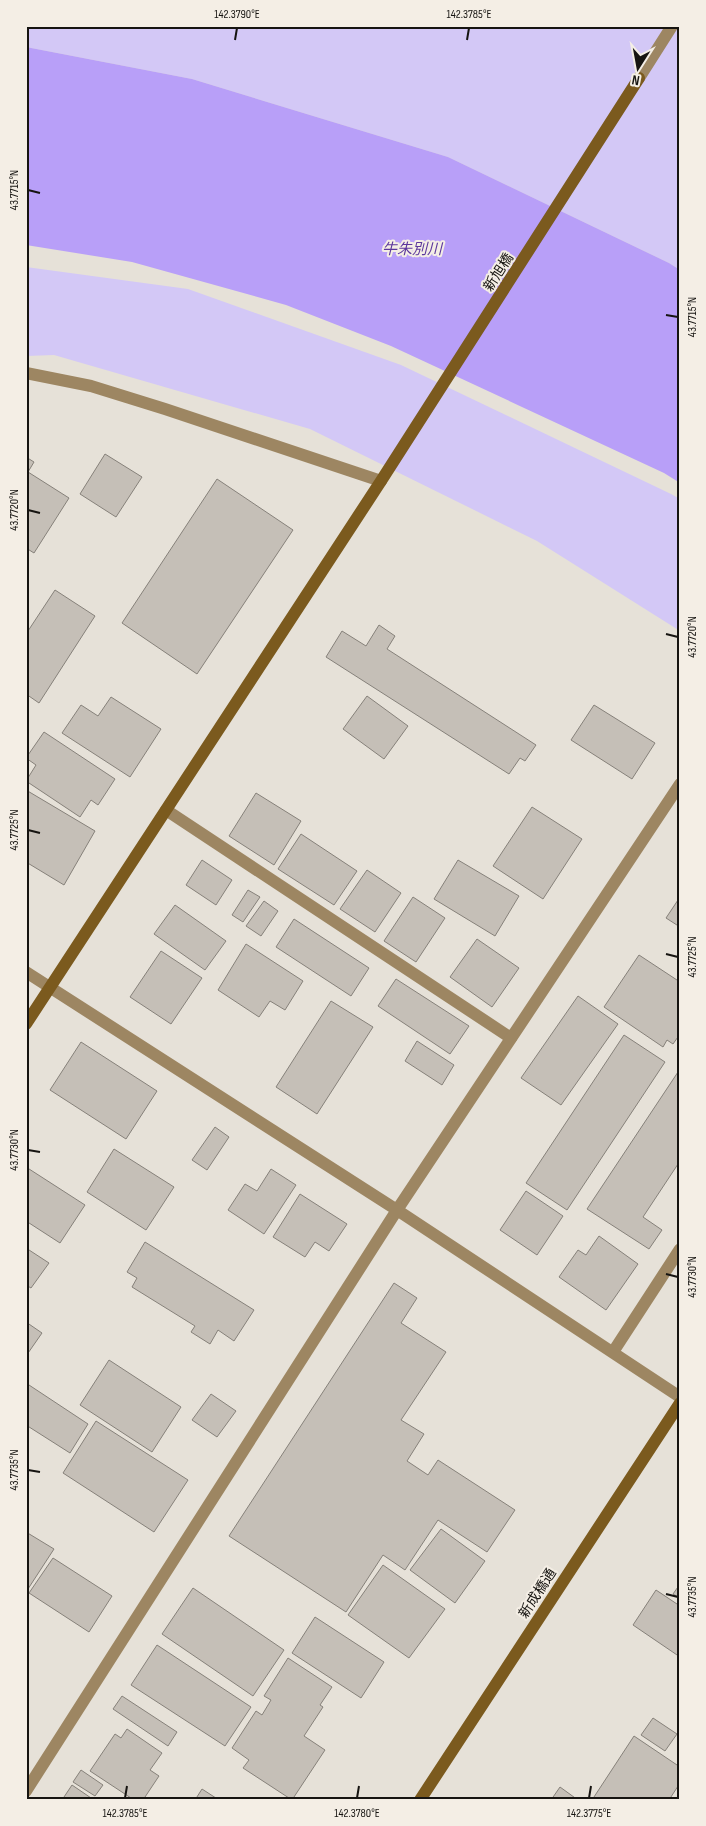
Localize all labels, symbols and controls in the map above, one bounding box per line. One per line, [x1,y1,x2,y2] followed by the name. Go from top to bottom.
[214,7,260,22] text: 142.3790°E
[447,7,491,22] text: 142.3785°E
[614,42,664,92] north arrow
[630,71,641,89] text: N
[7,170,22,210] text: 43.7715°N
[382,240,444,259] water label: 牛朱別川
[480,250,517,295] street label: 新旭橋
[685,297,700,337] text: 43.7715°N
[7,489,22,531] text: 43.7720°N
[685,616,700,658] text: 43.7720°N
[7,809,22,851] text: 43.7725°N
[685,936,700,978] text: 43.7725°N
[7,1129,22,1171] text: 43.7730°N
[685,1256,700,1298] text: 43.7730°N
[7,1449,22,1491] text: 43.7735°N
[515,1565,560,1621] street label: 新成橋通
[685,1576,700,1618] text: 43.7735°N
[103,1806,147,1821] text: 142.3785°E
[334,1806,380,1821] text: 142.3780°E
[567,1806,611,1821] text: 142.3775°E

